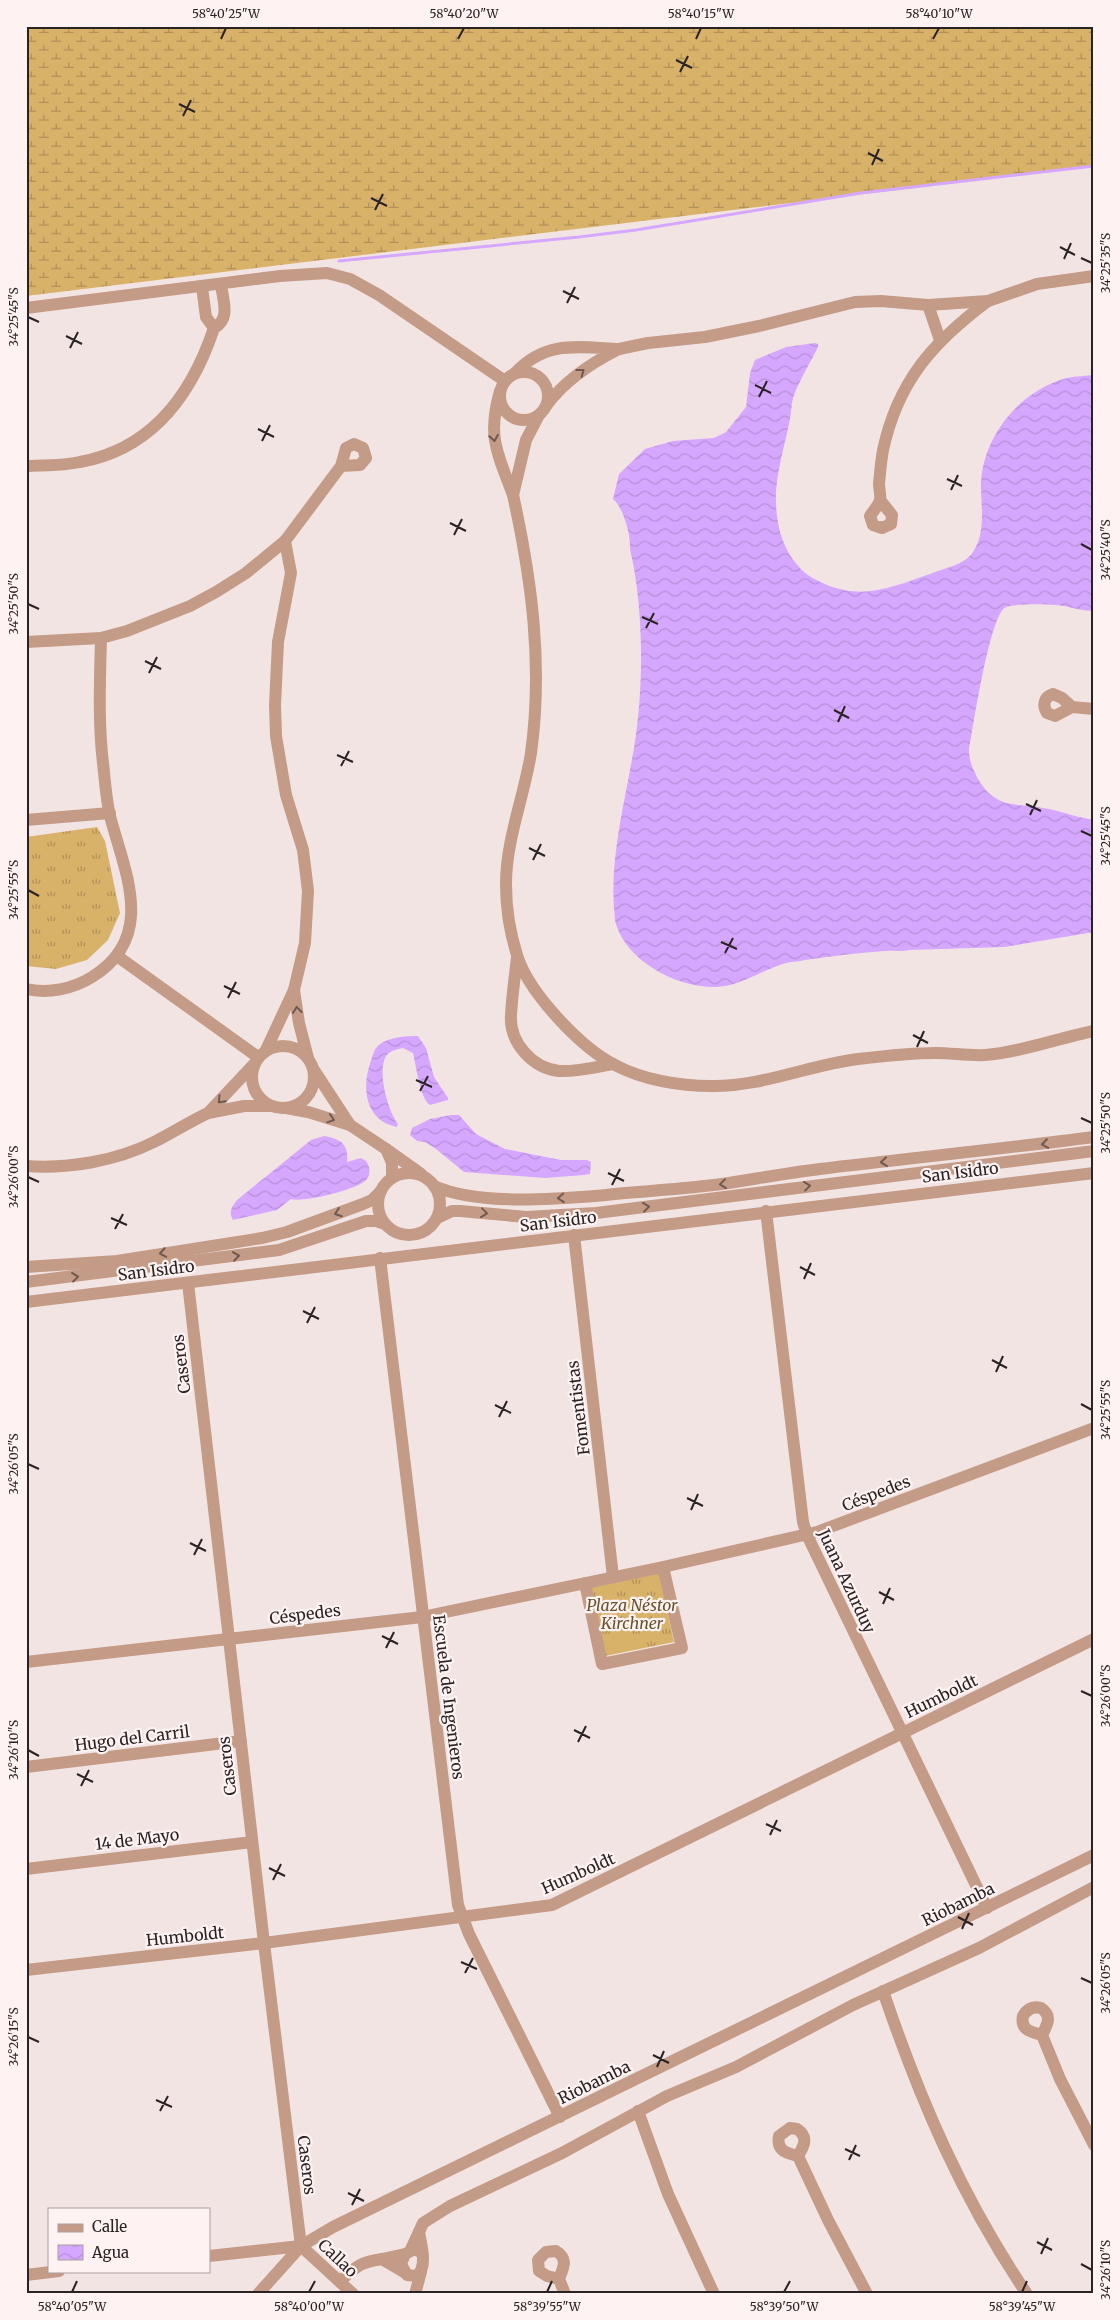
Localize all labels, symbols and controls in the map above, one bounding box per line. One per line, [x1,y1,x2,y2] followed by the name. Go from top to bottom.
[192,6,261,21] text: 58°40'25"W
[429,6,500,21] text: 58°40'20"W
[668,6,735,21] text: 58°40'15"W
[905,6,974,21] text: 58°40'10"W
[1098,233,1113,293] text: 34°25'35"S
[6,287,21,347] text: 34°25'45"S
[575,369,584,377] one-way arrow
[489,434,499,443] one-way arrow
[1098,519,1113,581] text: 34°25'40"S
[6,573,21,635] text: 34°25'50"S
[1098,806,1113,866] text: 34°25'45"S
[6,860,21,920] text: 34°25'55"S
[292,1006,303,1014] one-way arrow
[1098,1092,1113,1154] text: 34°25'50"S
[218,1094,227,1103] one-way arrow
[326,1113,334,1123] one-way arrow
[1041,1138,1050,1148] one-way arrow
[6,1146,21,1208] text: 34°26'00"S
[880,1156,888,1167] one-way arrow
[921,1157,999,1187] street label: San Isidro
[719,1178,727,1188] one-way arrow
[803,1181,811,1192] one-way arrow
[557,1193,565,1204] one-way arrow
[642,1202,650,1213] one-way arrow
[519,1206,597,1236] street label: San Isidro
[334,1207,343,1217] one-way arrow
[480,1207,488,1218] one-way arrow
[159,1248,168,1258] one-way arrow
[232,1251,240,1262] one-way arrow
[117,1255,195,1285] street label: San Isidro
[71,1272,79,1283] one-way arrow
[167,1333,195,1395] street label: Caseros
[562,1359,594,1457] street label: Fomentistas
[1098,1380,1113,1440] text: 34°25'55"S
[6,1433,21,1495] text: 34°26'05"S
[839,1471,913,1515] street label: Céspedes
[814,1525,880,1637] street label: Juana Azurduy
[586,1595,678,1633] park label: Plaza Néstor Kirchner
[268,1600,342,1628] street label: Céspedes
[429,1613,469,1781] street label: Escuela de Ingenieros
[1098,1665,1113,1727] text: 34°26'00"S
[901,1670,981,1722] street label: Humboldt
[6,1720,21,1780] text: 34°26'10"S
[73,1721,191,1755] street label: Hugo del Carril
[213,1735,241,1797] street label: Caseros
[94,1824,180,1854] street label: 14 de Mayo
[538,1848,618,1898] street label: Humboldt
[919,1878,998,1930] street label: Riobamba
[145,1922,226,1950] street label: Humboldt
[1098,1952,1113,2014] text: 34°26'05"S
[6,2007,21,2067] text: 34°26'15"S
[555,2056,634,2108] street label: Riobamba
[293,2134,321,2196] street label: Caseros
[48,2208,210,2272] legend
[92,2217,127,2236] text: Calle
[314,2235,362,2281] street label: Callao
[1098,2240,1113,2300] text: 34°26'10"S
[91,2243,129,2262] text: Agua
[38,2299,107,2314] text: 58°40'05"W
[274,2299,345,2314] text: 58°40'00"W
[513,2299,582,2314] text: 58°39'55"W
[750,2299,819,2314] text: 58°39'50"W
[989,2299,1056,2314] text: 58°39'45"W

